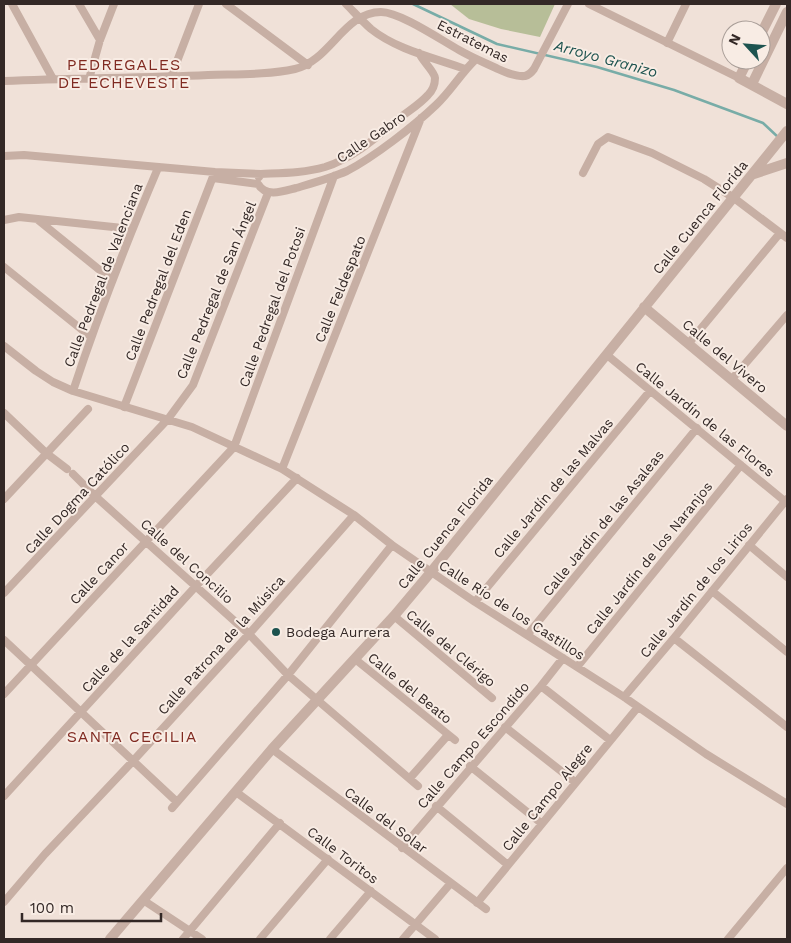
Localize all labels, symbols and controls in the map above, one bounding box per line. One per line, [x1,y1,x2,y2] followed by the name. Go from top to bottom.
[435,16,511,66] street label: Estratemas
[721,20,771,70] north arrow
[725,31,744,47] text: N
[552,36,660,81] water label: Arroyo Granizo
[58,55,190,92] district label: PEDREGALES DE ECHEVESTE
[333,108,409,166] street label: Calle Gabro
[649,157,751,277] street label: Calle Cuenca Florida
[60,181,146,369] street label: Calle Pedregal de Valenciana
[173,198,259,381] street label: Calle Pedregal de San Ángel
[122,207,194,363] street label: Calle Pedregal del Eden
[236,225,308,389] street label: Calle Pedregal del Potosi
[311,233,369,345] street label: Calle Feldespato
[679,316,771,396] street label: Calle del Vivero
[632,358,778,480] street label: Calle Jardín de las Flores
[490,415,616,561] street label: Calle Jardín de las Malvas
[21,439,133,557] street label: Calle Dogma Católico
[539,447,667,599] street label: Calle Jardín de las Asaleas
[394,472,496,592] street label: Calle Cuenca Florida
[582,478,716,638] street label: Calle Jardín de los Naranjos
[137,515,237,607] street label: Calle del Concilio
[636,519,756,661] street label: Calle Jardín de los Lirios
[66,538,132,607] street label: Calle Canor
[436,557,588,663] street label: Calle Río de los Castillos
[154,572,288,718] street label: Calle Patrona de la Música
[78,583,182,695] street label: Calle de la Santidad
[403,606,499,690] street label: Calle del Clérigo
[286,624,390,640] place label: Bodega Aurrera
[270,626,282,638] marker: Bodega Aurrera
[365,649,455,727] street label: Calle del Beato
[414,678,532,812] street label: Calle Campo Escondido
[67,727,197,746] district label: SANTA CECILIA
[499,740,595,854] street label: Calle Campo Alegre
[341,784,431,857] street label: Calle del Solar
[304,823,382,887] street label: Calle Toritos
[22,890,161,922] scale bar
[30,899,74,917] text: 100 m

